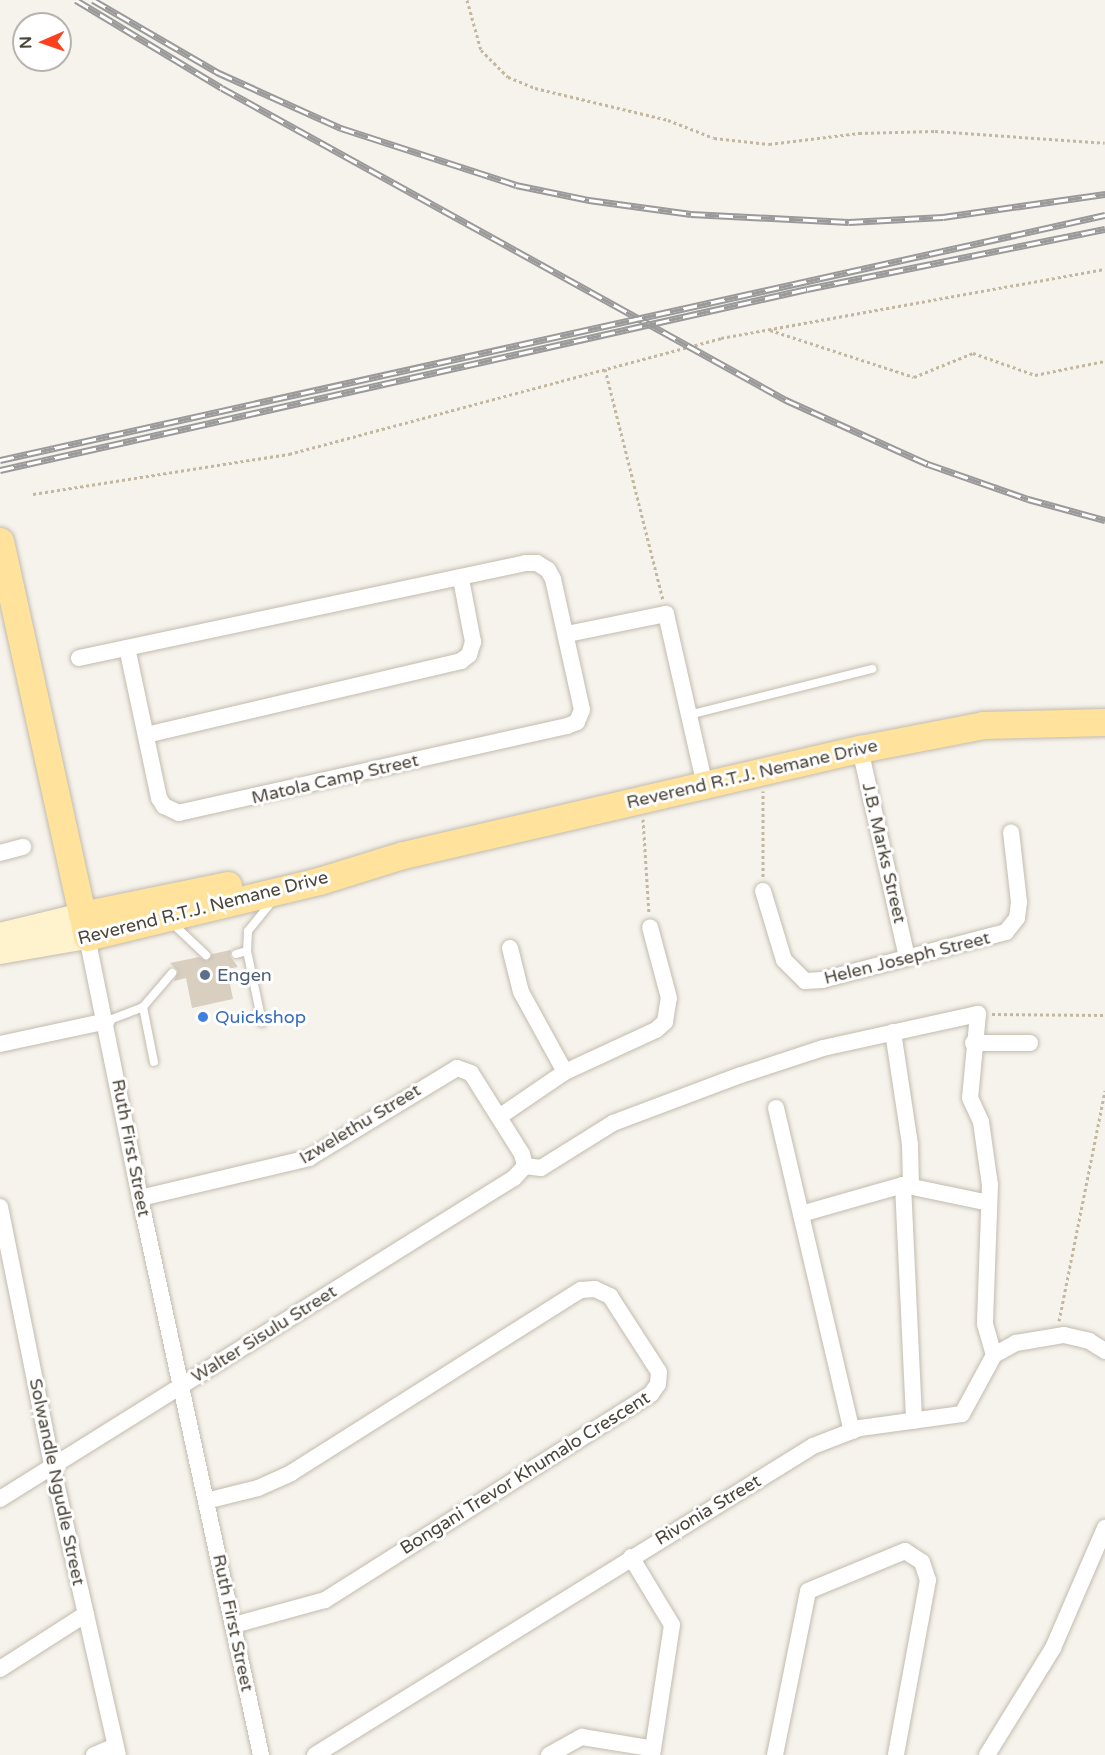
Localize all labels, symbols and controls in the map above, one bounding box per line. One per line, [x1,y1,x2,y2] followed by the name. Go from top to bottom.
[12,12,72,72] north arrow
[16,36,36,49] text: N
[624,735,880,813] street label: Reverend R.T.J. Nemane Drive
[249,749,421,809] street label: Matola Camp Street
[857,781,911,925] street label: J.B. Marks Street
[76,866,330,950] street label: Reverend R.T.J. Nemane Drive
[822,927,992,989] street label: Helen Joseph Street
[217,964,272,986] place label: Engen
[198,968,212,982] marker: Engen
[215,1006,306,1028] place label: Quickshop
[196,1010,210,1024] marker: Quickshop
[107,1077,155,1219] street label: Ruth First Street
[295,1079,425,1169] street label: Izwelethu Street
[187,1281,341,1387] street label: Walter Sisulu Street
[24,1377,90,1587] street label: Solwandle Ngudle Street
[396,1387,654,1559] street label: Bongani Trevor Khumalo Crescent
[651,1470,765,1550] street label: Rivonia Street
[208,1552,258,1694] street label: Ruth First Street

